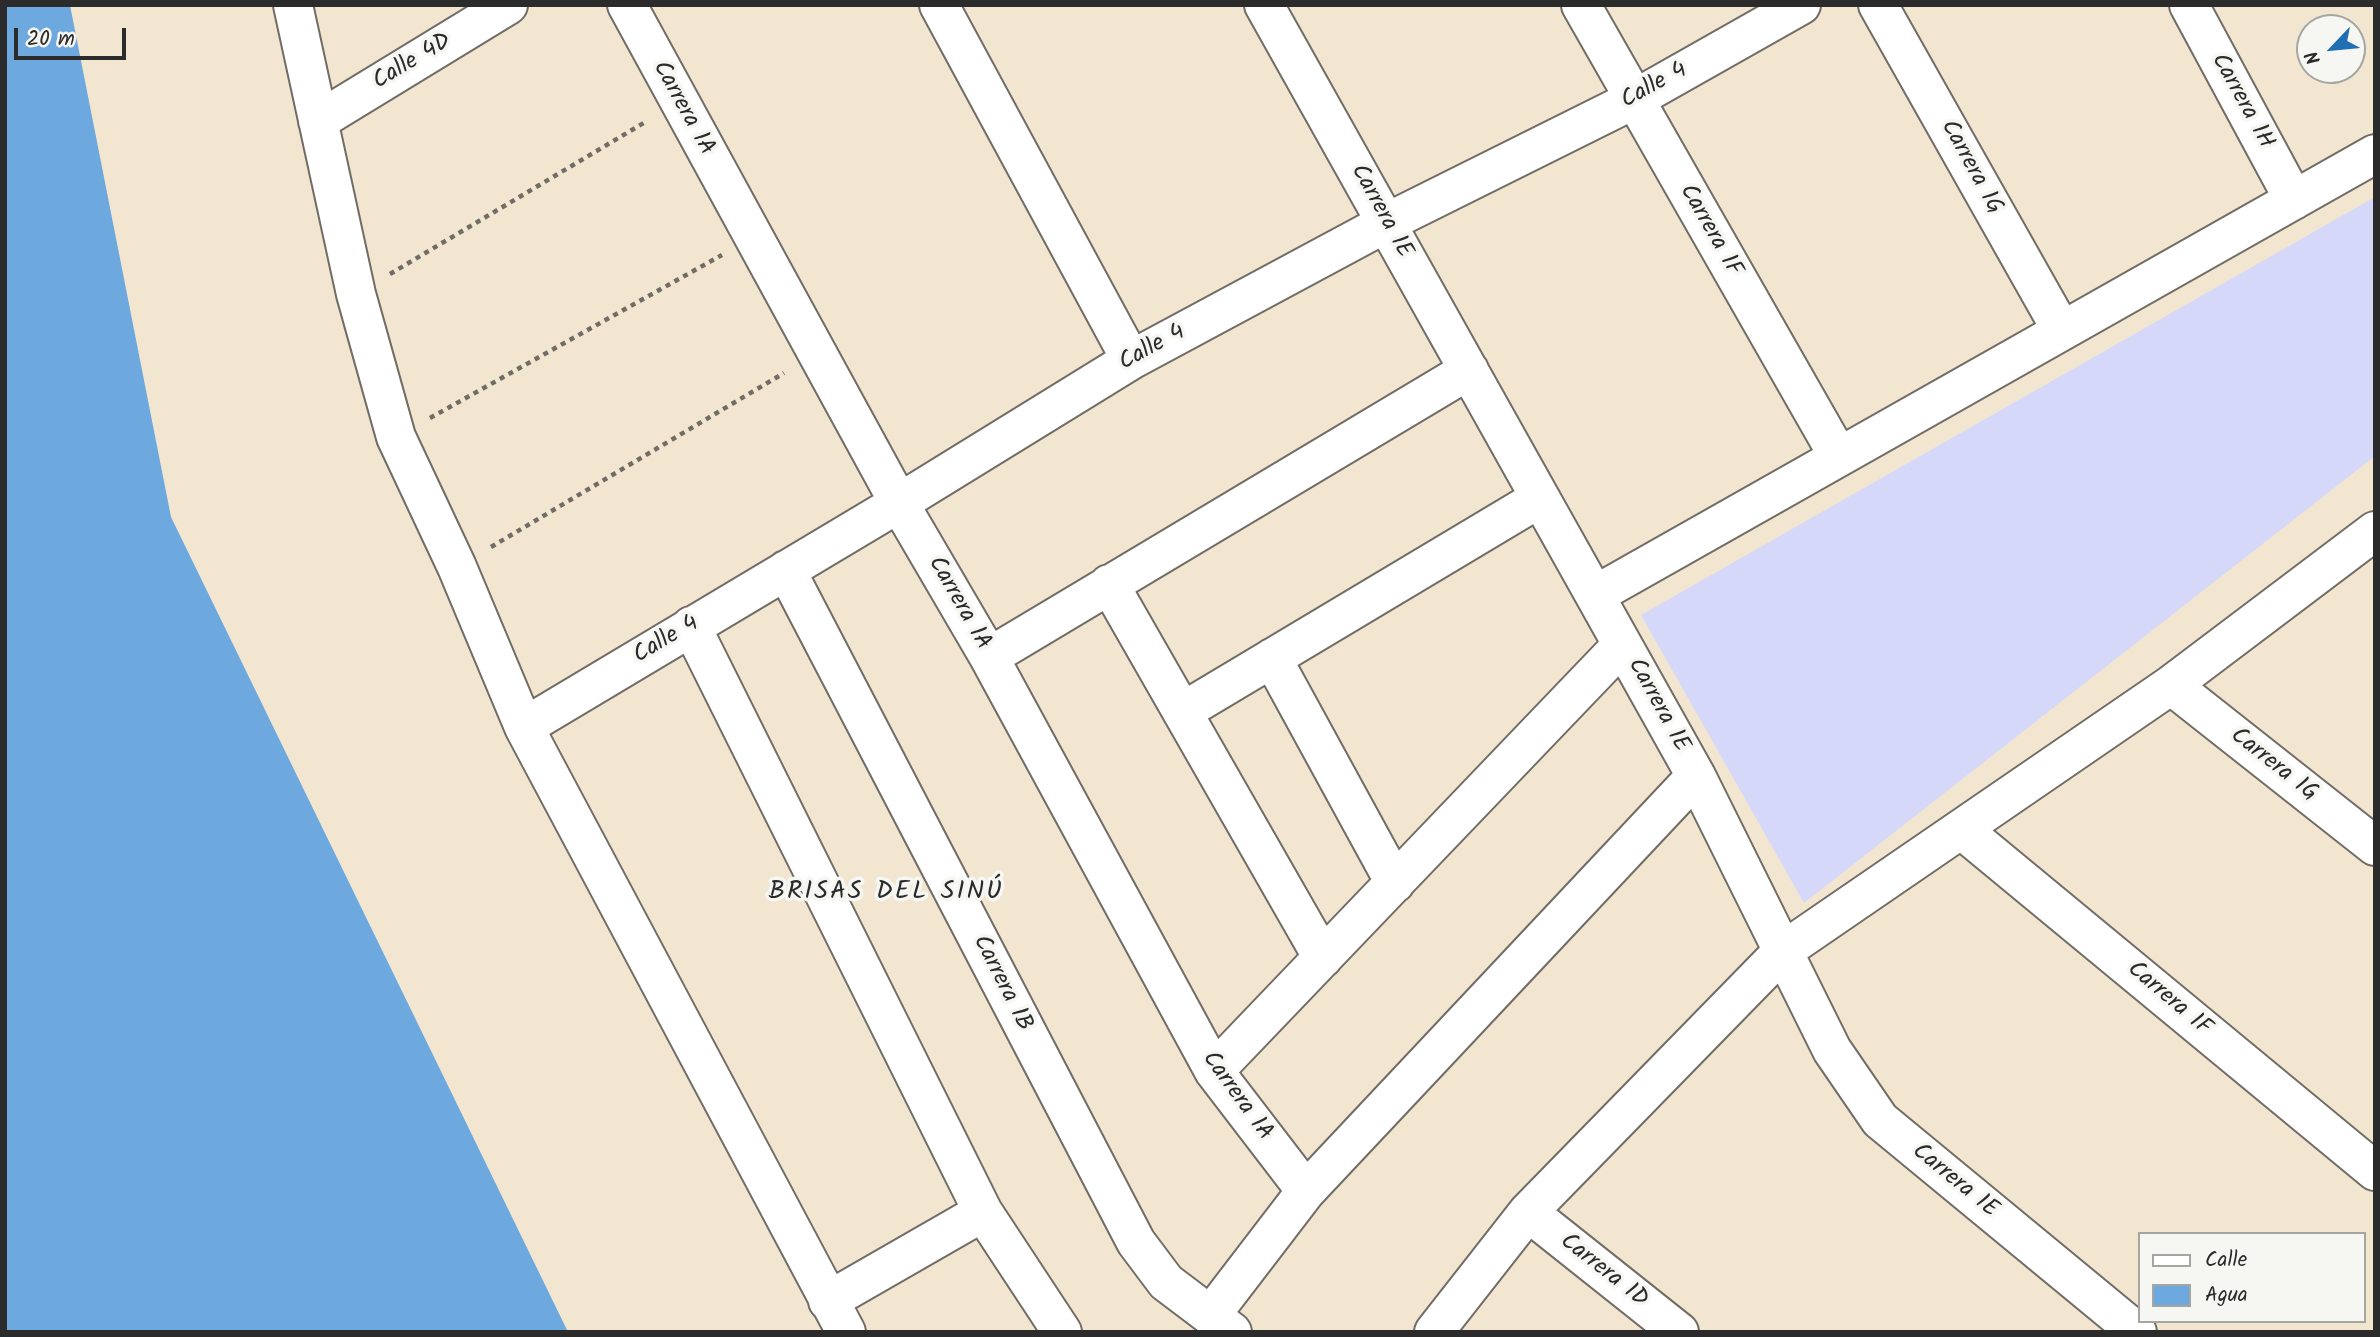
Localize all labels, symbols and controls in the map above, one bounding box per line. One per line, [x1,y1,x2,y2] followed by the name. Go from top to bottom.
[18,14,130,58] scale bar
[2296,14,2366,84] north arrow
[27,23,75,56] text: 20 m
[369,28,457,98] street label: Calle 4D
[2298,45,2330,69] text: N
[2203,49,2279,155] street label: Carrera 1H
[644,57,720,161] street label: Carrera 1A
[1617,57,1693,117] street label: Calle 4
[1932,116,2008,220] street label: Carrera 1G
[1343,160,1417,264] street label: Carrera 1E
[1671,180,1747,282] street label: Carrera 1F
[1115,319,1191,379] street label: Calle 4
[920,552,996,656] street label: Carrera 1A
[629,610,705,672] street label: Calle 4
[1620,654,1694,758] street label: Carrera 1E
[2223,723,2323,809] street label: Carrera 1G
[770,878,1002,910] district label: BRISAS DEL SINÚ
[965,931,1037,1037] street label: Carrera 1B
[2120,956,2216,1044] street label: Carrera 1F
[1194,1047,1278,1147] street label: Carrera 1A
[1905,1138,2003,1226] street label: Carrera 1E
[1553,1229,1653,1315] street label: Carrera 1D
[2138,1232,2366,1323] legend
[2205,1244,2247,1277] text: Calle
[2205,1279,2248,1312] text: Agua

